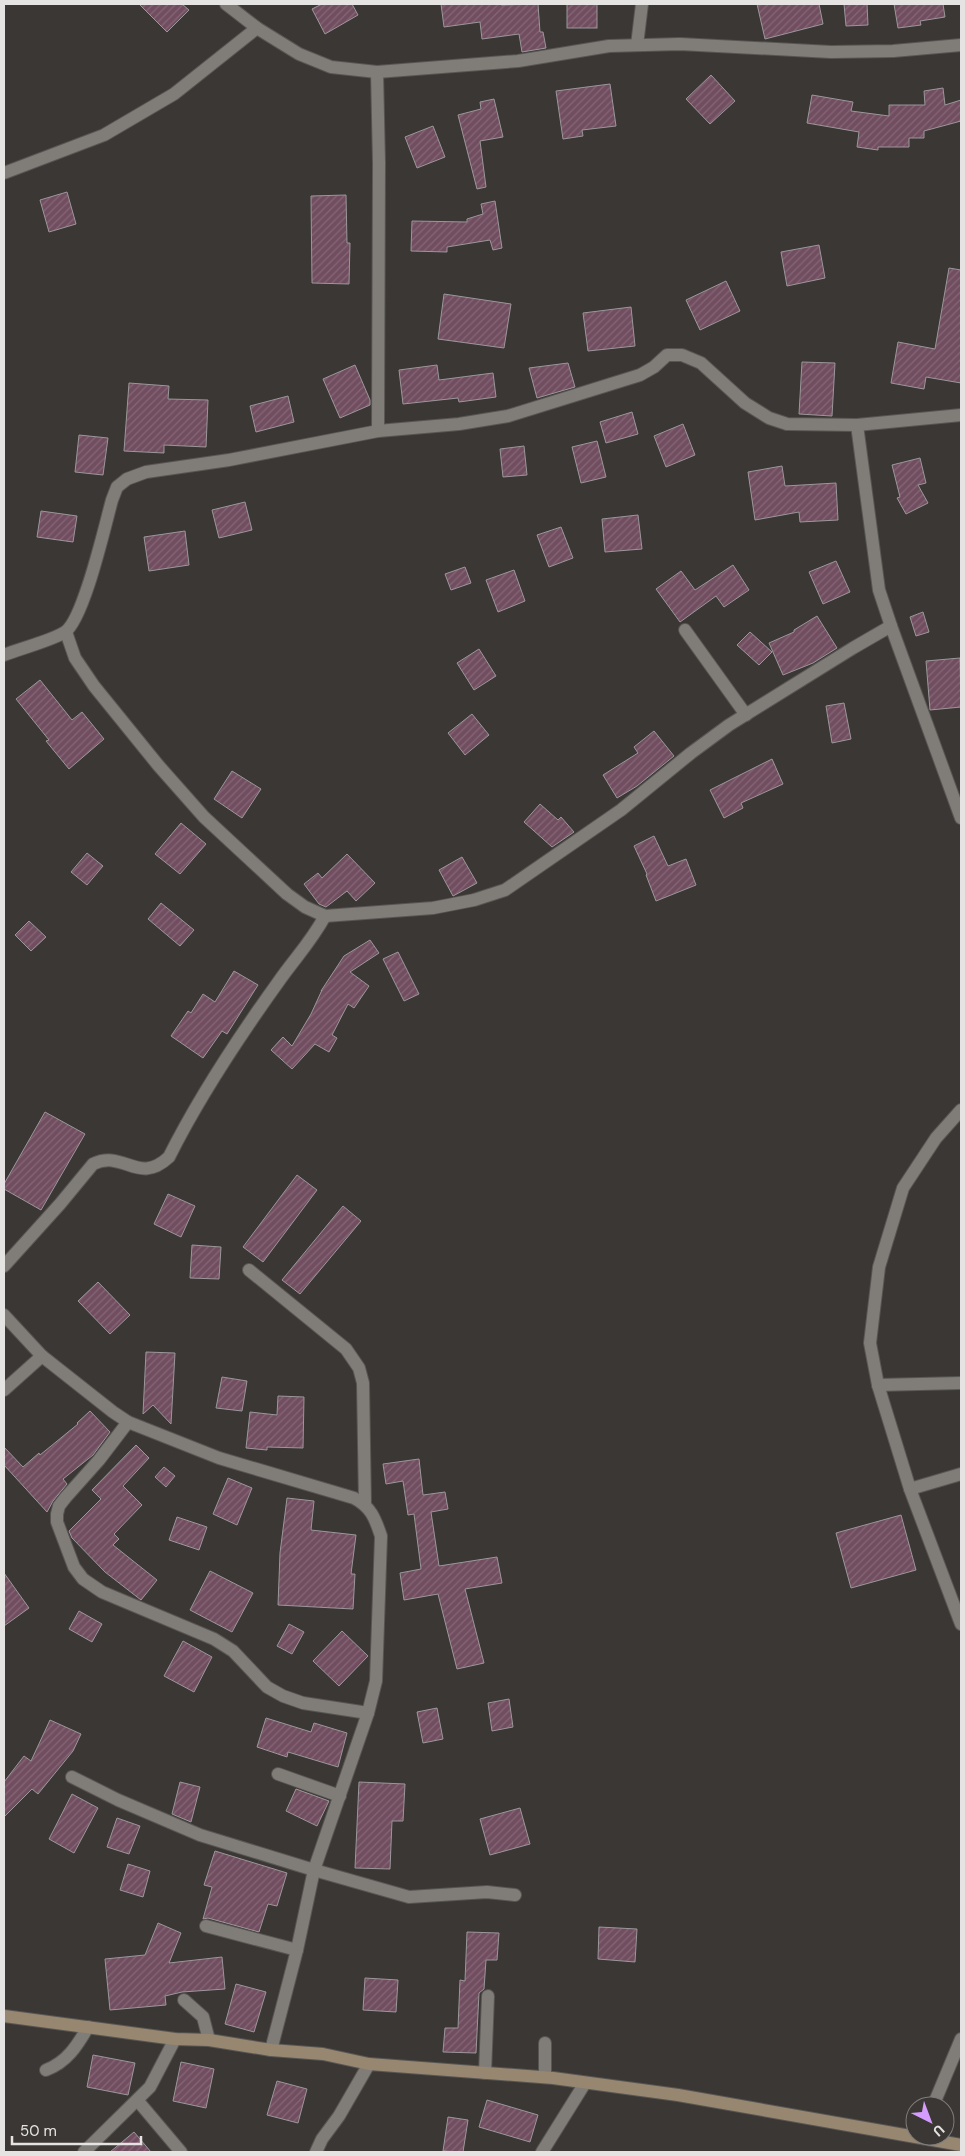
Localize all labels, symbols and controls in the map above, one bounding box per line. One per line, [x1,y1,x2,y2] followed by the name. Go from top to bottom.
[905,2096,955,2146] north arrow
[12,2114,141,2146] scale bar
[20,2121,57,2141] text: 50 m
[929,2121,948,2141] text: U

